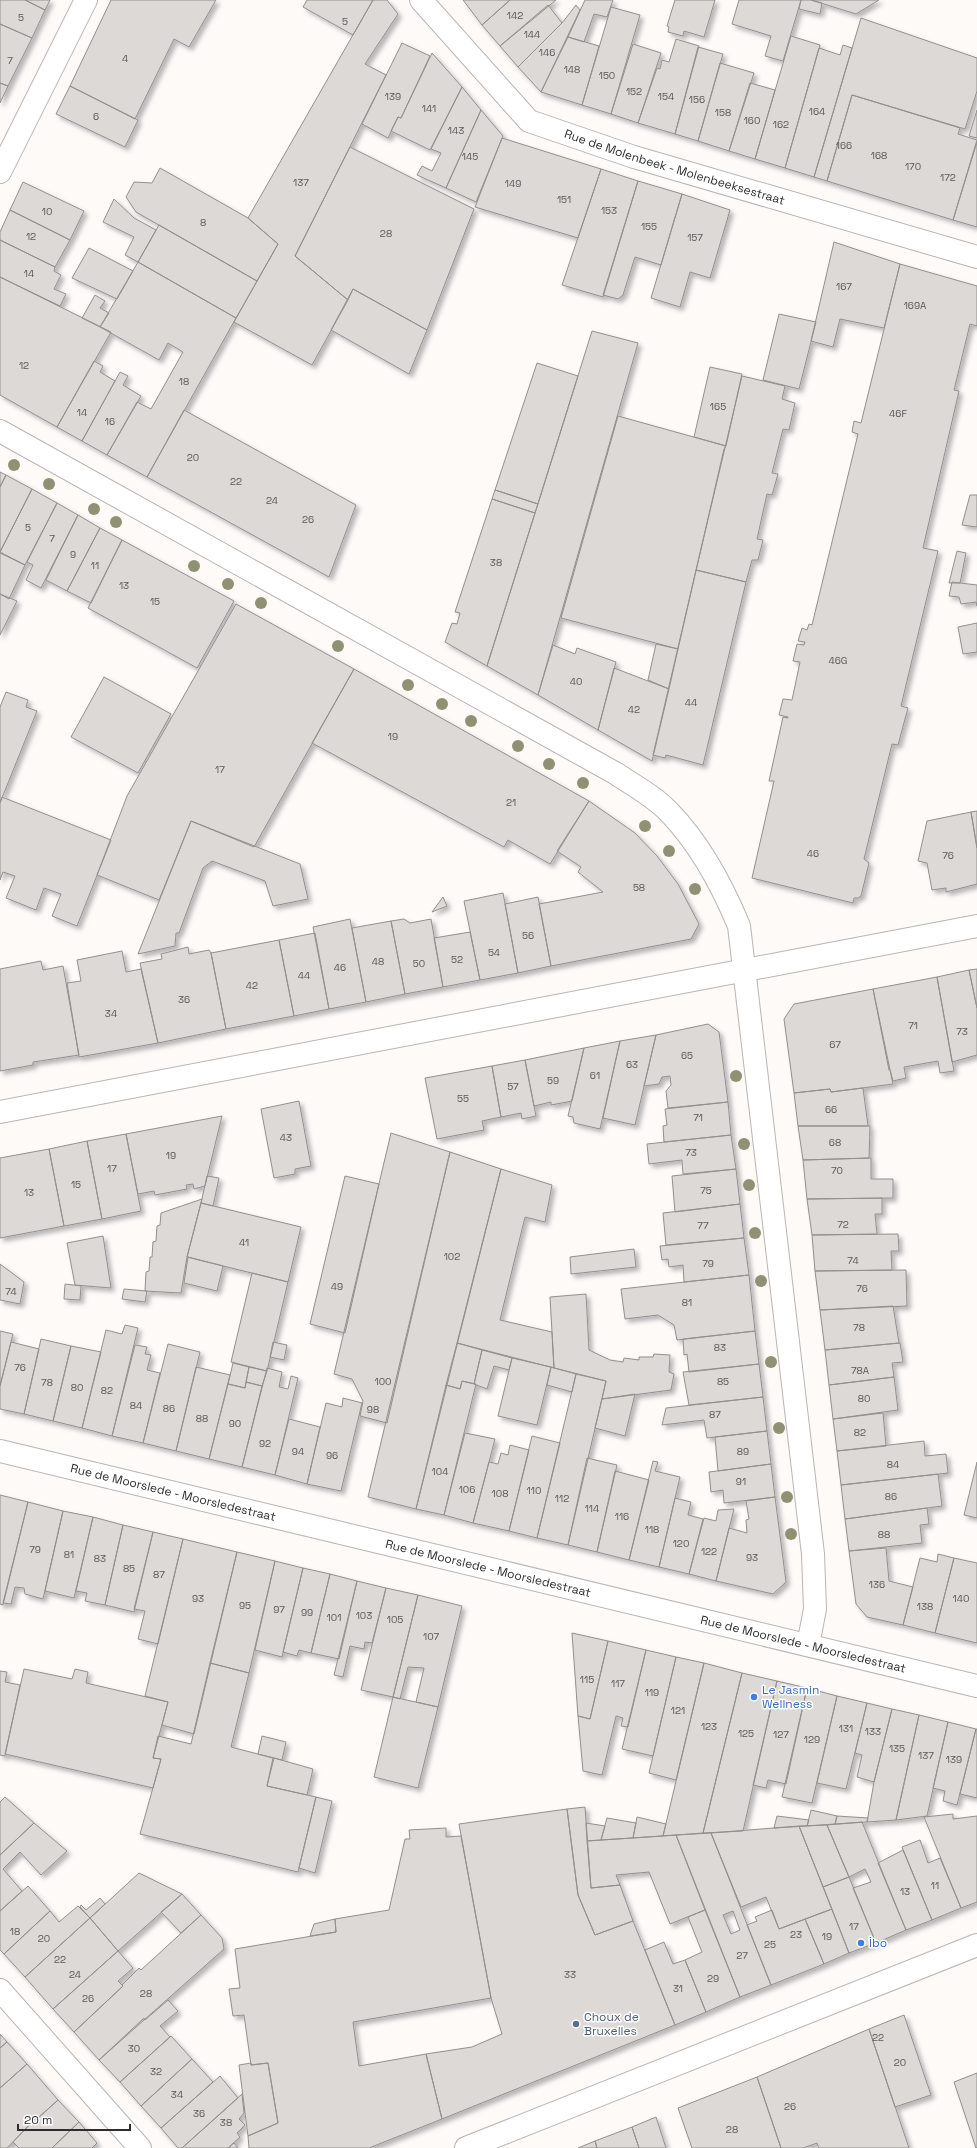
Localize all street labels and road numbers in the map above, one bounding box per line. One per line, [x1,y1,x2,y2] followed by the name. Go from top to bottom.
[562,126,787,209] street label: Rue de Molenbeek - Molenbeeksestraat
[69,1460,277,1525] street label: Rue de Moorslede - Moorsledestraat
[384,1536,592,1601] street label: Rue de Moorslede - Moorsledestraat
[699,1612,907,1677] street label: Rue de Moorslede - Moorsledestraat

